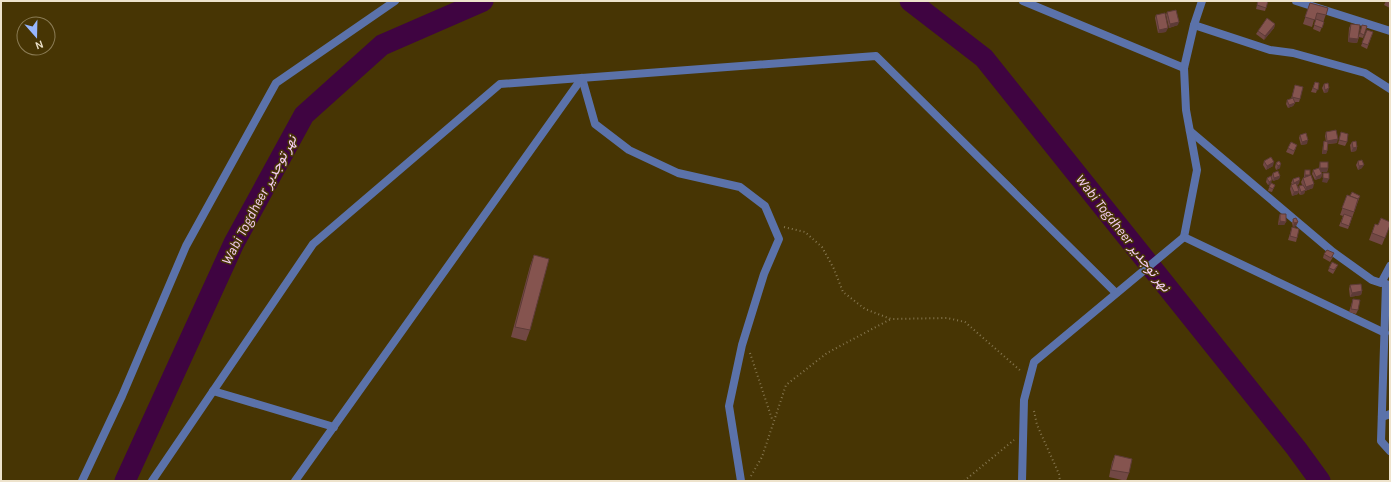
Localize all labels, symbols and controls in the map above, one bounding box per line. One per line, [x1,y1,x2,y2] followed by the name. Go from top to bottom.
[16,16,56,56] north arrow
[33,37,45,52] text: N
[218,131,301,268] water label: Wabi Togdheer نهر توجدير
[1072,171,1175,296] water label: Wabi Togdheer نهر توجدير

